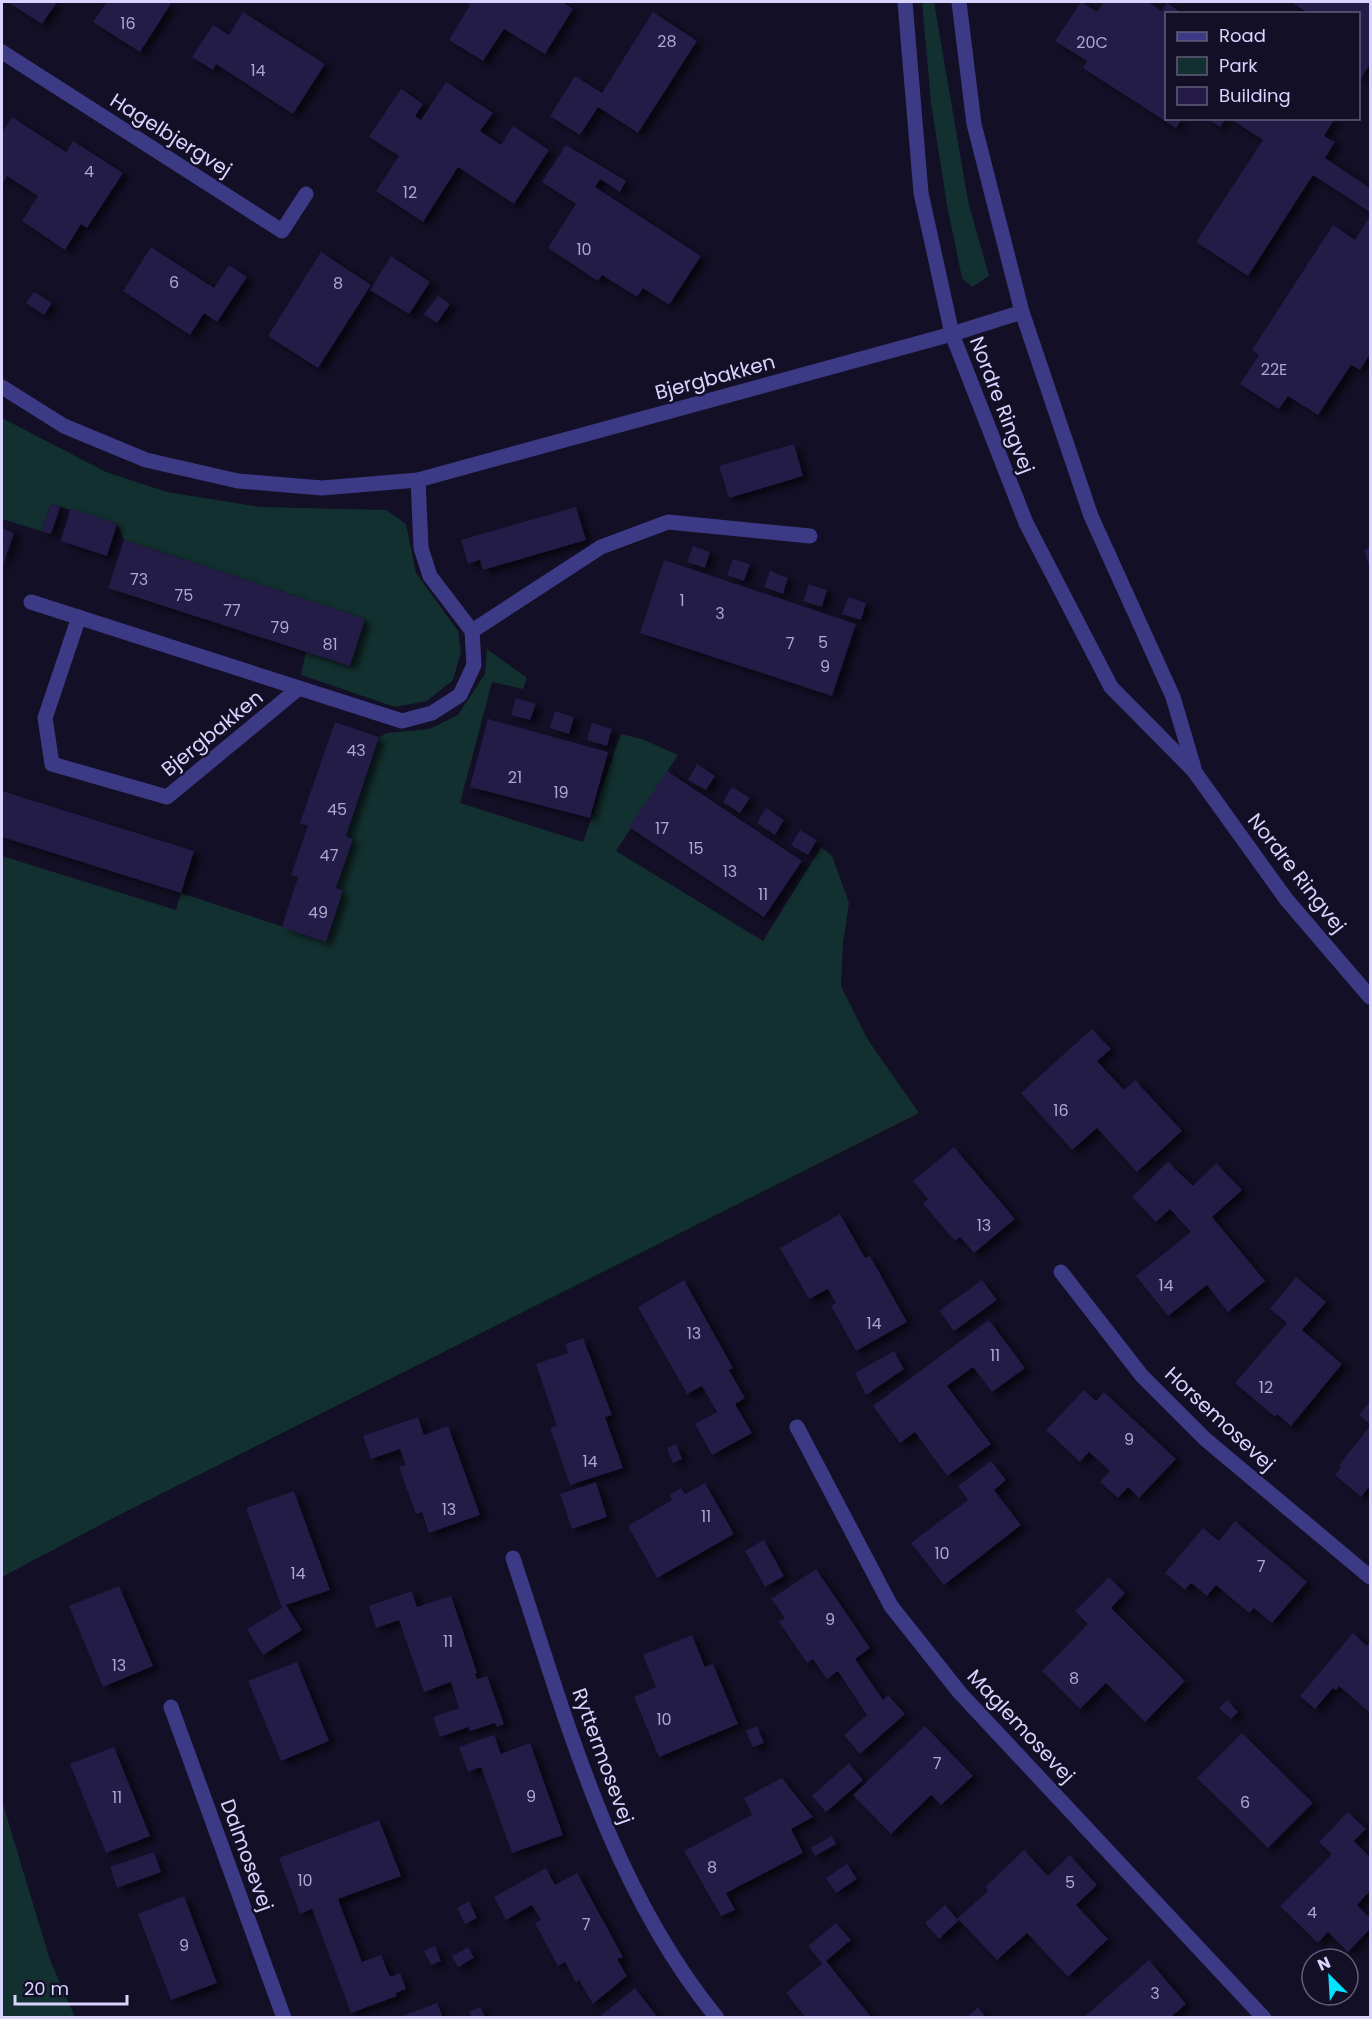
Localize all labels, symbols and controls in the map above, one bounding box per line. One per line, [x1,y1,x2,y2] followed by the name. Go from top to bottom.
[120,12,136,35] house number: 16
[1165,12,1360,120] legend
[1219,23,1266,48] text: Road
[657,30,677,53] house number: 28
[1076,31,1108,54] house number: 20C
[1219,53,1258,78] text: Park
[250,59,266,82] house number: 14
[1219,83,1291,108] text: Building
[105,86,237,184] street label: Hagelbjergvej
[84,160,94,183] house number: 4
[403,181,417,204] house number: 12
[576,238,592,261] house number: 10
[169,271,179,294] house number: 6
[333,272,343,295] house number: 8
[963,332,1041,478] street label: Nordre Ringvej
[652,348,778,406] street label: Bjergbakken
[1261,358,1287,381] house number: 22E
[130,568,148,591] house number: 73
[175,584,193,607] house number: 75
[679,589,685,612] house number: 1
[223,599,241,622] house number: 77
[715,602,725,625] house number: 3
[271,616,289,639] house number: 79
[818,631,828,654] house number: 5
[786,632,795,655] house number: 7
[322,633,338,656] house number: 81
[820,655,830,678] house number: 9
[155,683,269,783] street label: Bjergbakken
[346,739,366,762] house number: 43
[508,766,522,789] house number: 21
[553,781,569,804] house number: 19
[327,798,347,821] house number: 45
[1241,807,1353,939] street label: Nordre Ringvej
[655,817,669,840] house number: 17
[688,837,704,860] house number: 15
[320,844,339,867] house number: 47
[723,860,737,883] house number: 13
[758,883,768,906] house number: 11
[308,901,328,924] house number: 49
[1053,1099,1069,1122] house number: 16
[977,1214,991,1237] house number: 13
[1158,1274,1174,1297] house number: 14
[866,1312,882,1335] house number: 14
[687,1322,701,1345] house number: 13
[990,1344,1000,1367] house number: 11
[1159,1360,1281,1478] street label: Horsemosevej
[1259,1376,1273,1399] house number: 12
[1124,1428,1134,1451] house number: 9
[582,1450,598,1473] house number: 14
[442,1498,456,1521] house number: 13
[701,1505,711,1528] house number: 11
[934,1542,950,1565] house number: 10
[1257,1555,1266,1578] house number: 7
[290,1562,306,1585] house number: 14
[825,1608,835,1631] house number: 9
[443,1630,453,1653] house number: 11
[112,1654,126,1677] house number: 13
[961,1663,1081,1789] street label: Maglemosevej
[1069,1667,1079,1690] house number: 8
[565,1684,641,1828] street label: Ryttermosevej
[656,1708,672,1731] house number: 10
[933,1752,942,1775] house number: 7
[526,1785,536,1808] house number: 9
[112,1786,122,1809] house number: 11
[1240,1791,1250,1814] house number: 6
[214,1795,280,1915] street label: Dalmosevej
[707,1856,717,1879] house number: 8
[297,1869,313,1892] house number: 10
[1065,1871,1075,1894] house number: 5
[1307,1901,1317,1924] house number: 4
[582,1913,591,1936] house number: 7
[179,1934,189,1957] house number: 9
[1300,1947,1360,2007] north arrow
[1314,1951,1334,1977] text: N
[15,1968,128,2006] scale bar
[24,1976,69,2001] text: 20 m
[1150,1982,1160,2005] house number: 3

